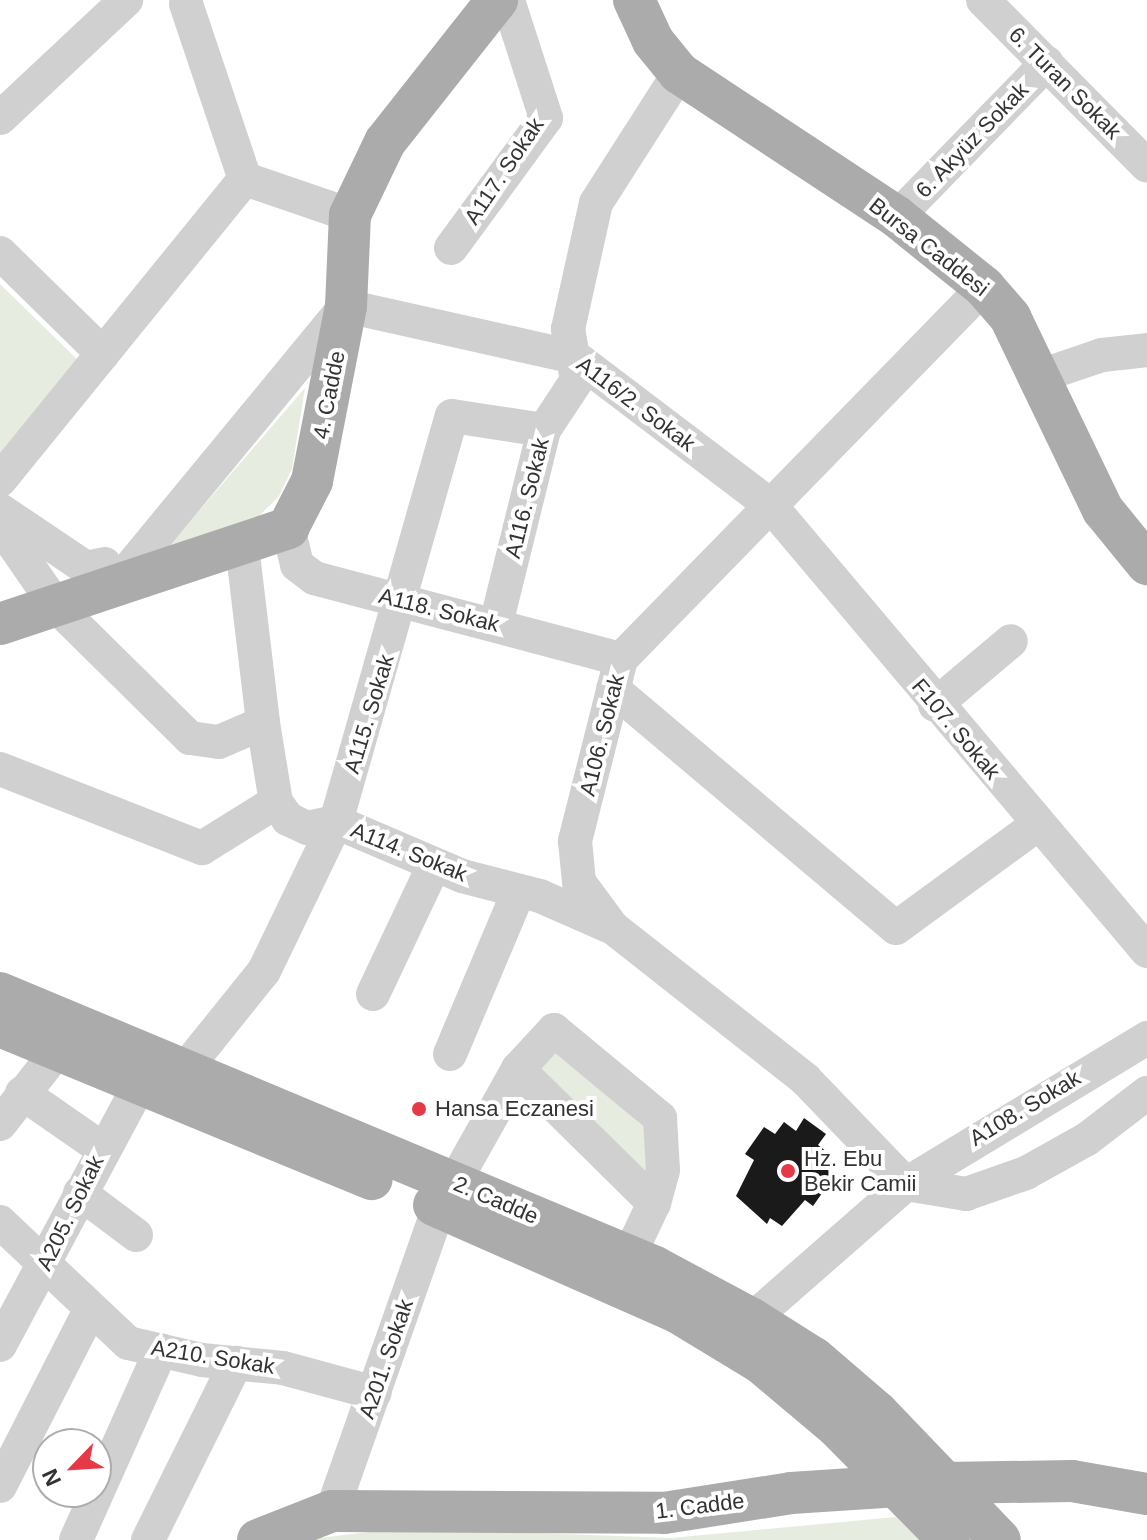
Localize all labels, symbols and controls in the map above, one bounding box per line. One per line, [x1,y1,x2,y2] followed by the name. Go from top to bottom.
[1003,21,1127,145] street label: 6. Turan Sokak
[910,76,1034,204] street label: 6. Akyüz Sokak
[459,113,549,229] street label: A117. Sokak
[864,192,994,302] street label: Bursa Caddesi
[308,349,350,441] street label: 4. Cadde
[572,351,700,457] street label: A116/2. Sokak
[499,435,555,561] street label: A116. Sokak
[376,582,502,638] street label: A118. Sokak
[338,651,400,777] street label: A115. Sokak
[574,671,630,799] street label: A106. Sokak
[906,673,1006,785] street label: F107. Sokak
[347,817,471,887] street label: A114. Sokak
[965,1065,1085,1151] street label: A108. Sokak
[435,1096,594,1122] place label: Hansa Eczanesi
[410,1100,428,1118] marker: Hansa Eczanesi
[804,1145,916,1196] place label: Hz. Ebu Bekir Camii
[31,1151,109,1275] street label: A205. Sokak
[779,1162,797,1180] marker: Hz. Ebu Bekir Camii
[450,1170,542,1230] street label: 2. Cadde
[353,1296,419,1422] street label: A201. Sokak
[149,1334,277,1380] street label: A210. Sokak
[32,1428,112,1508] north arrow
[37,1465,66,1490] text: N
[654,1487,746,1525] street label: 1. Cadde

